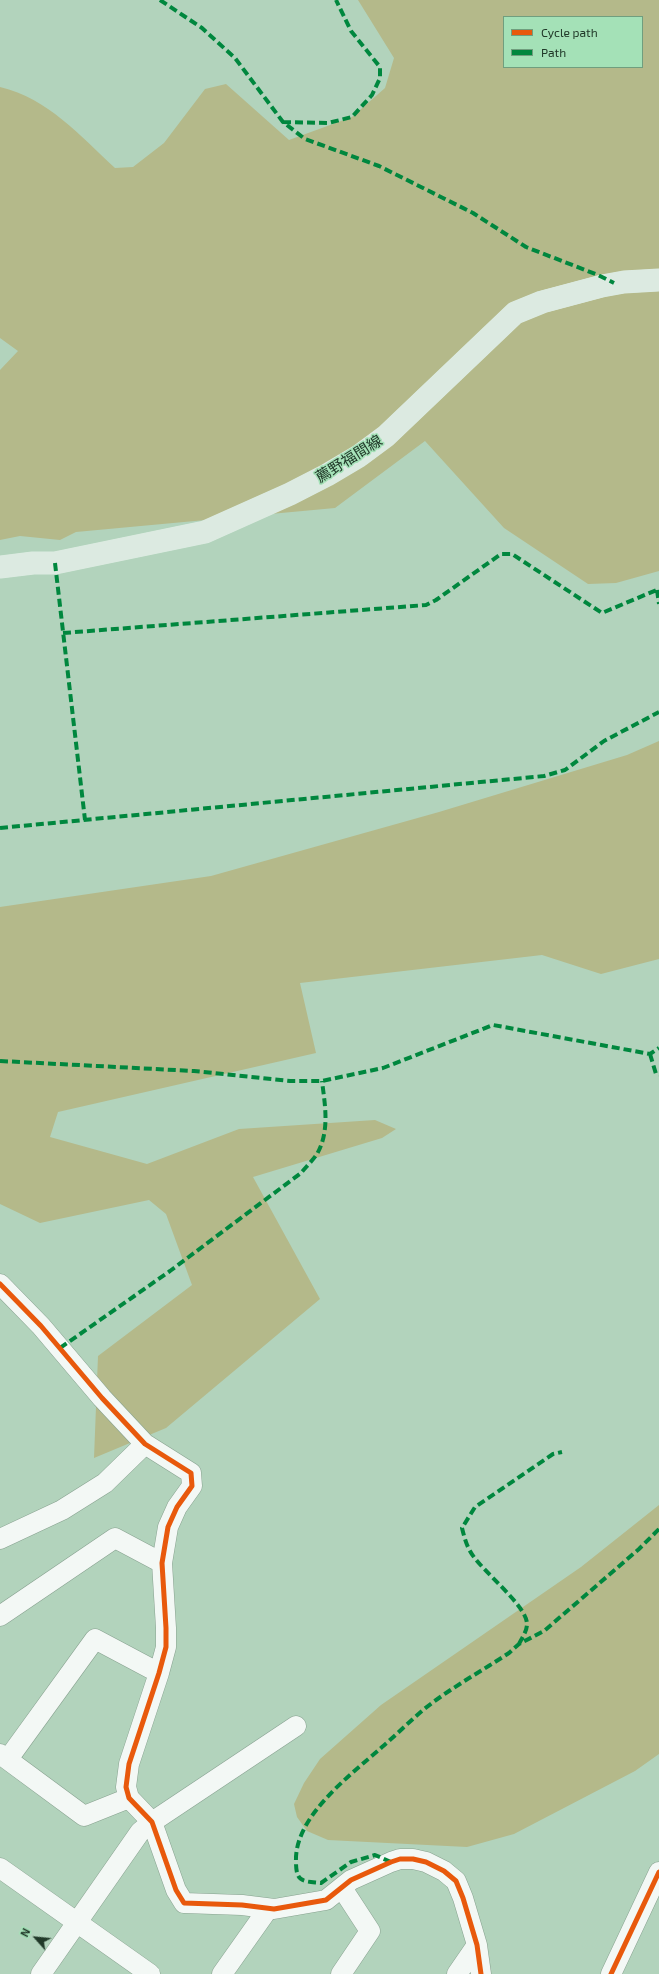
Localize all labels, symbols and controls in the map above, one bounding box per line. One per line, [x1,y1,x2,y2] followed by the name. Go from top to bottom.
[503,16,643,68] legend
[541,25,598,39] text: Cycle path
[541,45,566,59] text: Path
[312,431,386,487] street label: 薦野福間線
[16,1918,56,1958] north arrow
[17,1926,32,1939] text: N

